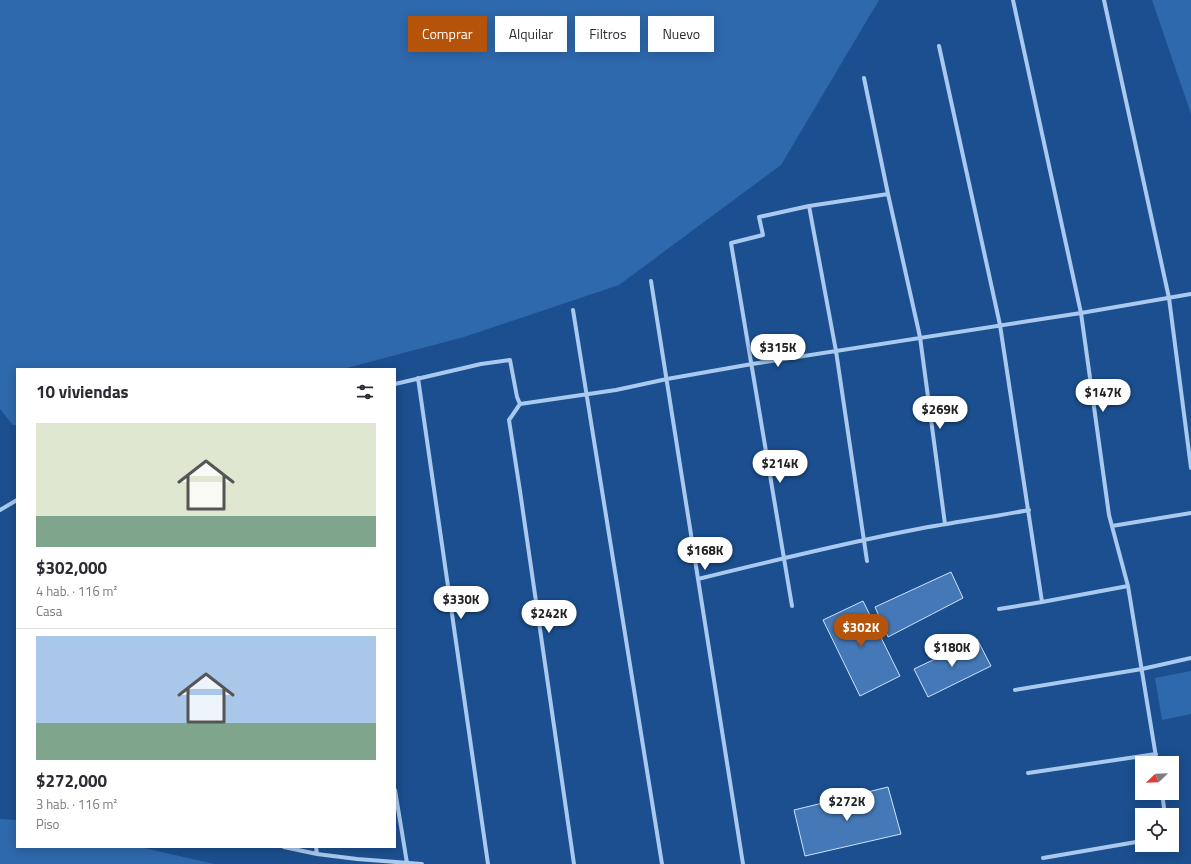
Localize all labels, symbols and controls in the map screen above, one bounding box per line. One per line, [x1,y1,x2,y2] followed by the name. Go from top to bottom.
[408,16,487,52] chip: Comprar
[495,16,567,52] chip: Alquilar
[575,16,640,52] chip: Filtros
[648,16,714,52] chip: Nuevo
[750,334,806,368] pin: $315K
[760,337,796,357] text: $315K
[36,379,129,405] text: 10 viviendas
[1075,379,1131,413] pin: $147K
[354,381,376,403] icon: filters
[1085,382,1121,402] text: $147K
[912,396,968,430] pin: $269K
[922,399,958,419] text: $269K
[170,449,242,521] icon: home
[752,450,808,484] pin: $214K
[762,453,798,473] text: $214K
[677,537,733,571] pin: $168K
[687,540,723,560] text: $168K
[36,555,107,581] text: $302,000
[36,581,117,601] text: 4 hab. · 116 m²
[433,586,489,620] pin: $330K
[443,589,479,609] text: $330K
[521,600,577,634] pin: $242K
[36,601,62,621] text: Casa
[531,603,567,623] text: $242K
[833,614,889,648] pin: $302K
[843,617,879,637] text: $302K
[924,634,980,668] pin: $180K
[934,637,970,657] text: $180K
[170,662,242,734] icon: home
[1135,756,1179,800] north arrow
[1135,756,1179,852] map controls
[36,768,107,794] text: $272,000
[819,788,875,822] pin: $272K
[829,791,865,811] text: $272K
[36,794,117,814] text: 3 hab. · 116 m²
[1135,808,1179,852] button: locate
[36,814,59,834] text: Piso

